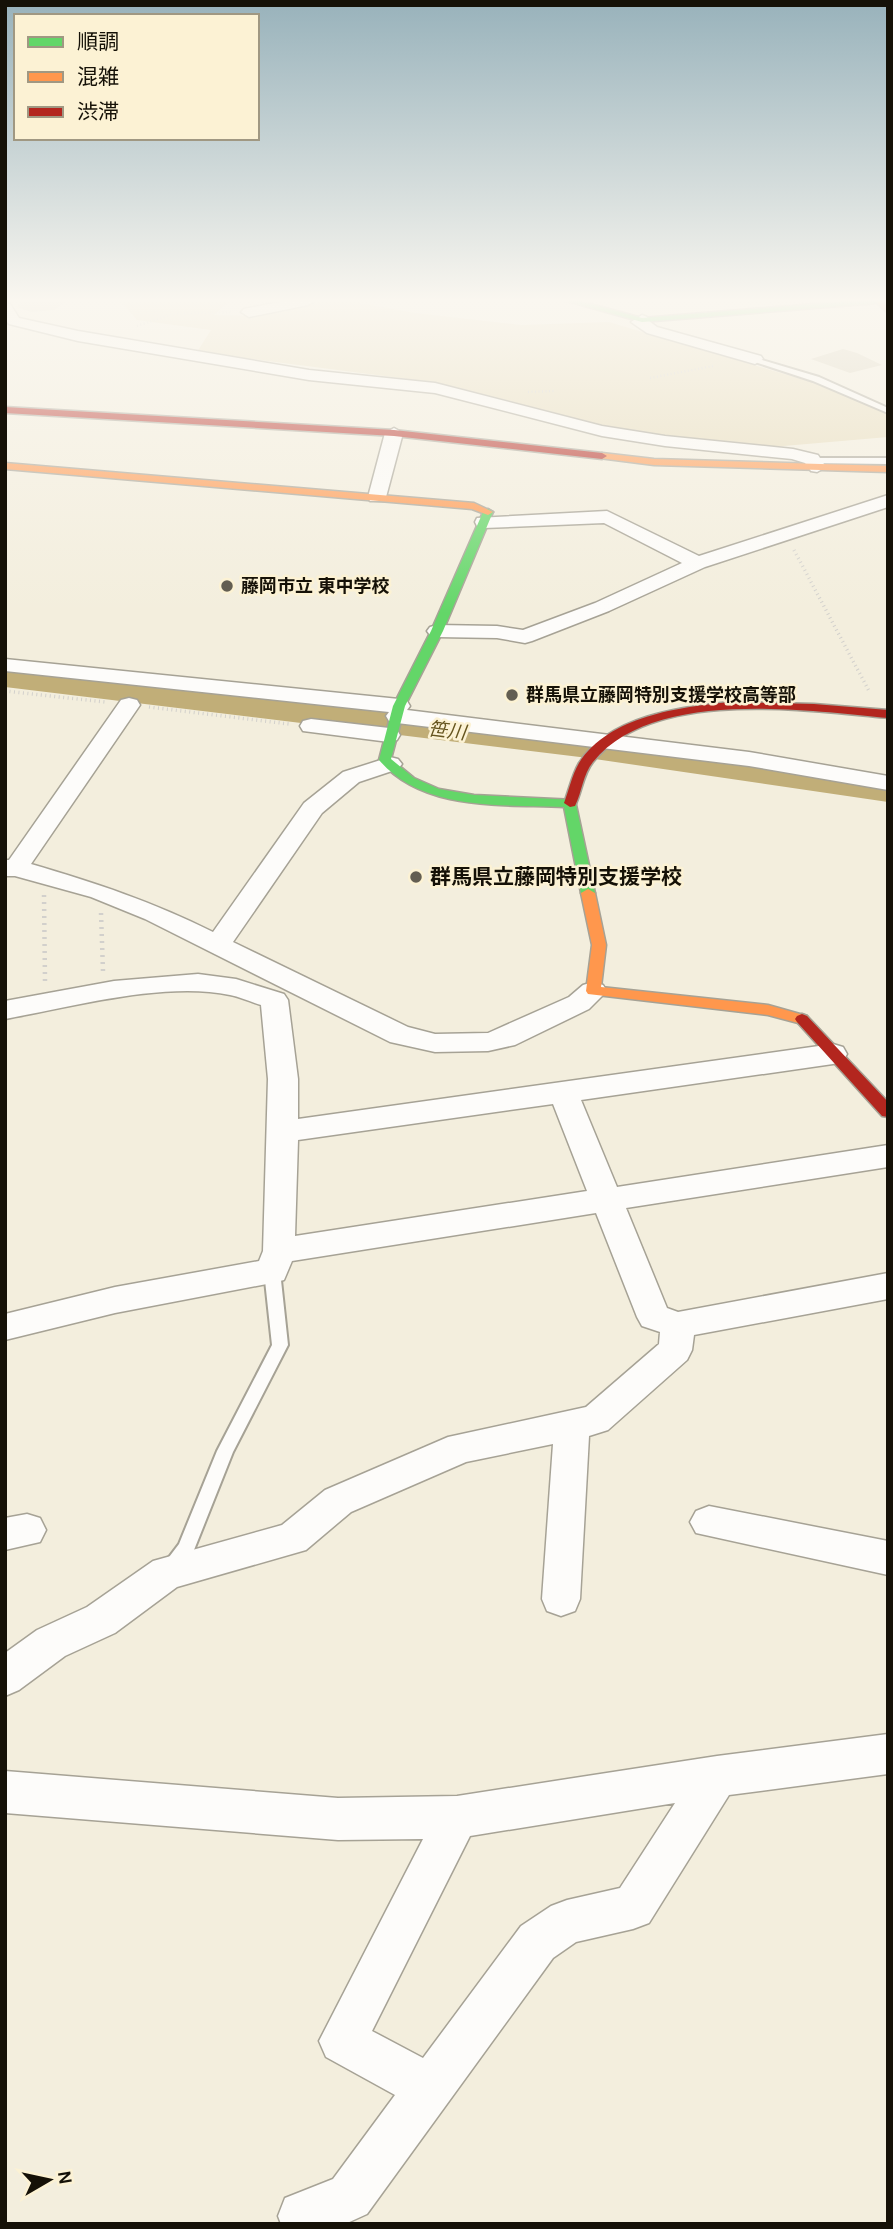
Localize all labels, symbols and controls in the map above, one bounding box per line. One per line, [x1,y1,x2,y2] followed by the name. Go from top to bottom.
[14,14,259,140] legend
[77,30,119,54] text: 順調
[77,65,119,89] text: 混雑
[77,100,119,124] text: 渋滞
[241,575,390,597] place label: 藤岡市立 東中学校
[219,578,235,594] marker: 藤岡市立 東中学校
[526,684,796,706] place label: 群馬県立藤岡特別支援学校高等部
[504,687,520,703] marker: 群馬県立藤岡特別支援学校高等部
[427,718,469,744] water label: 笹川
[430,865,682,889] place label: 群馬県立藤岡特別支援学校
[408,869,424,885] marker: 群馬県立藤岡特別支援学校
[14,2145,84,2215] north arrow
[53,2169,77,2186] text: N

